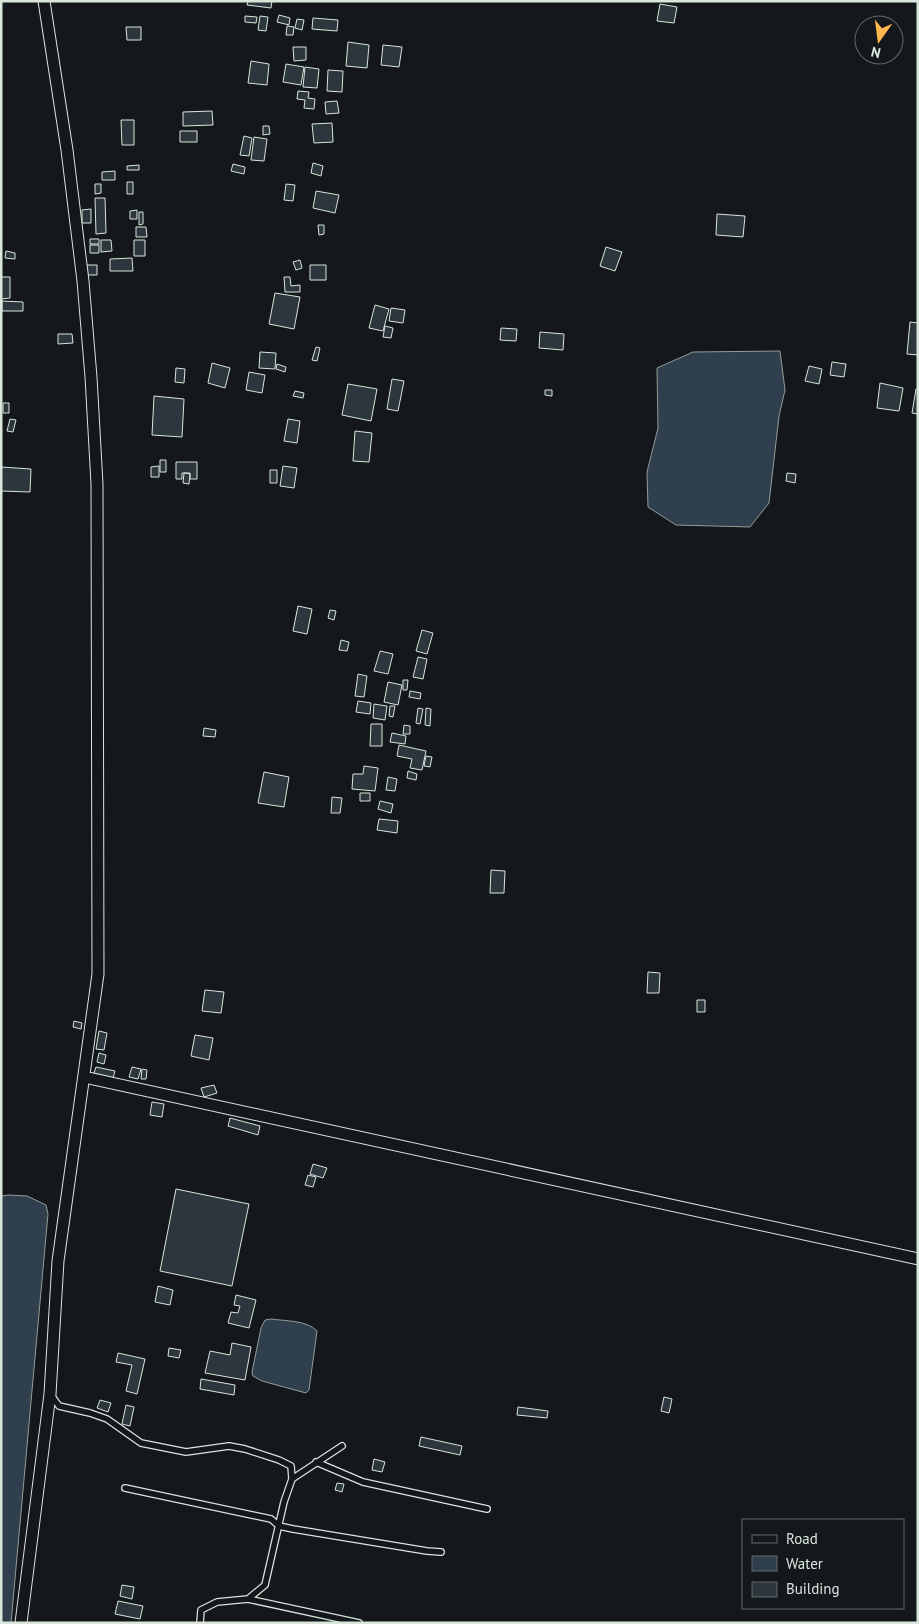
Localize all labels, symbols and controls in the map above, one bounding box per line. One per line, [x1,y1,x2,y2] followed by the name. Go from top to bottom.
[854,15,904,65] north arrow
[869,43,882,62] text: N
[742,1519,904,1609] legend
[786,1529,818,1548] text: Road
[786,1554,823,1573] text: Water
[786,1579,840,1598] text: Building

